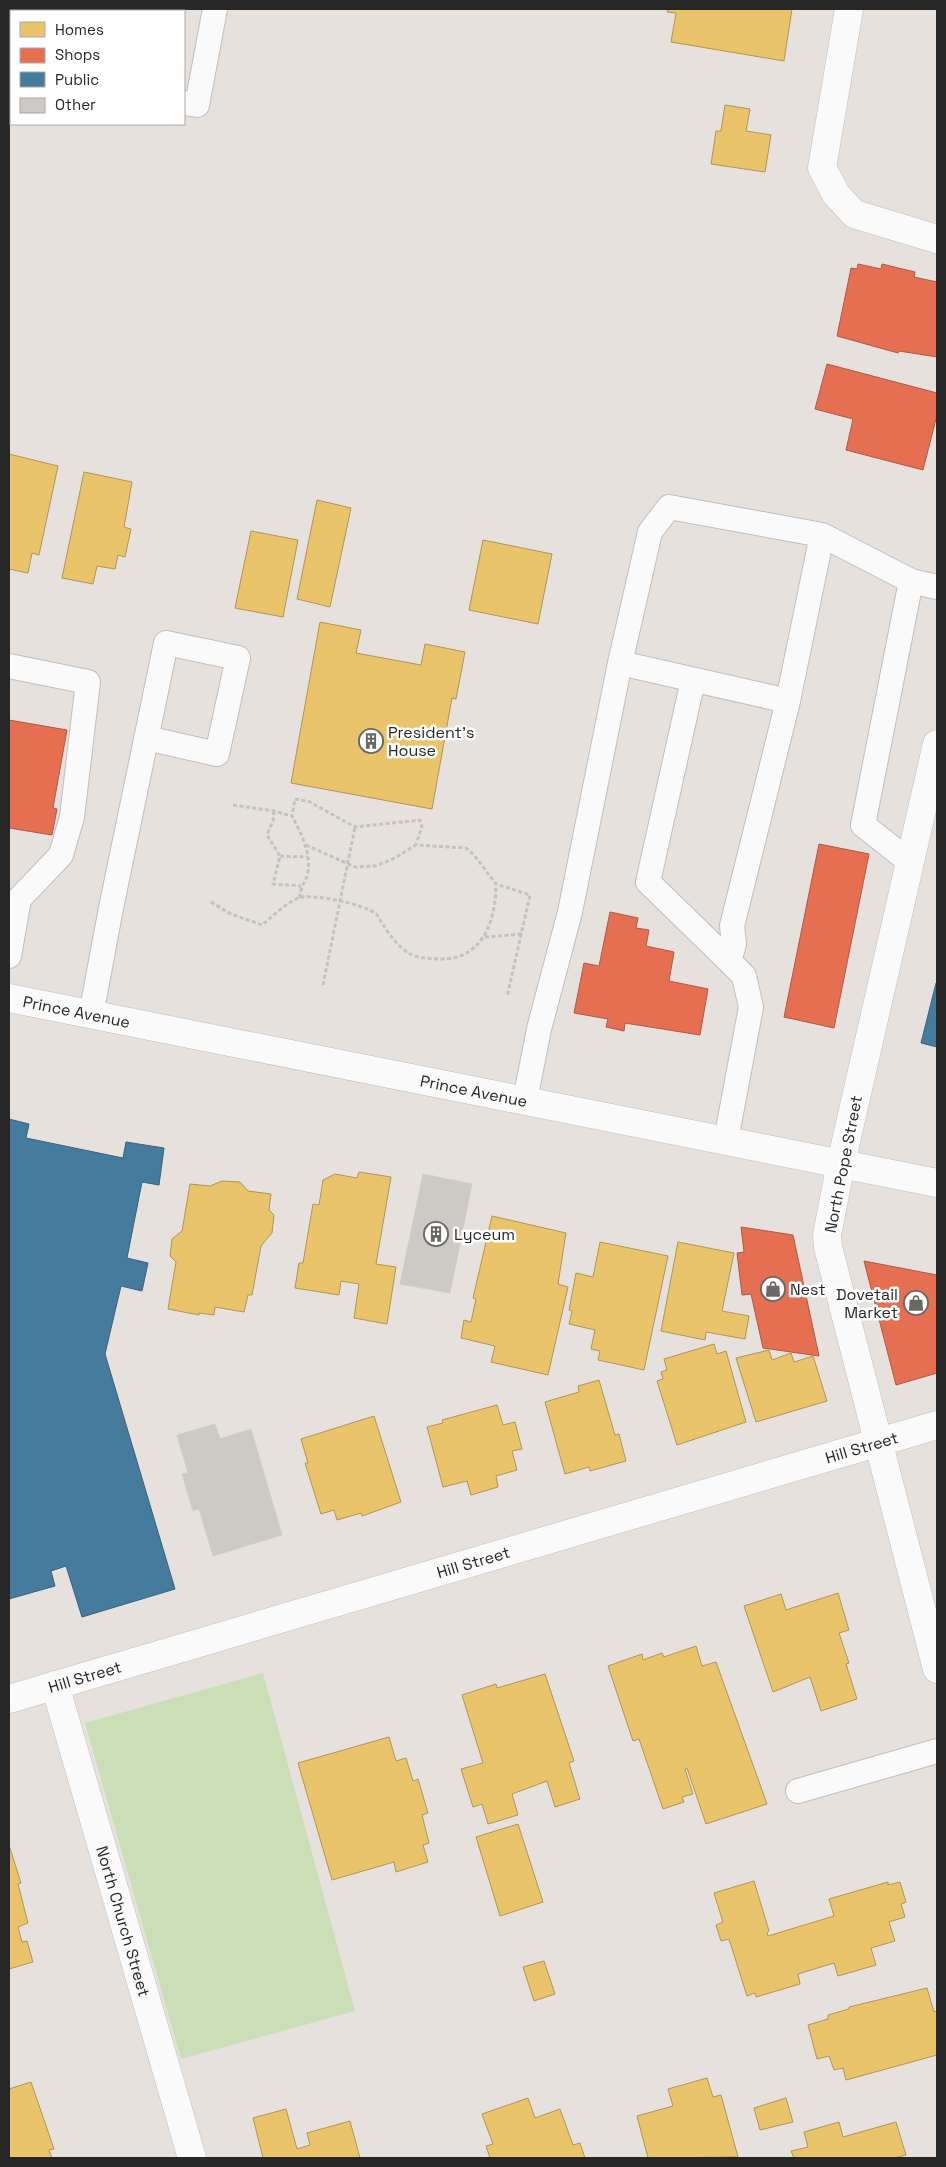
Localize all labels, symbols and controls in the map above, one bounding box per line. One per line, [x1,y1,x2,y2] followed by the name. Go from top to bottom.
[10,10,185,125] legend
[55,20,104,39] text: Homes
[55,45,100,64] text: Shops
[55,70,99,89] text: Public
[55,95,96,114] text: Other
[388,722,474,761] place label: President's House
[358,728,384,754] building icon: President's House
[21,991,132,1033] street label: Prince Avenue
[418,1070,529,1112] street label: Prince Avenue
[820,1093,867,1235] street label: North Pope Street
[423,1221,449,1247] building icon: Lyceum
[454,1224,515,1245] place label: Lyceum
[760,1276,786,1302] shop icon: Nest
[790,1279,826,1300] place label: Nest
[836,1284,898,1323] place label: Dovetail Market
[903,1290,929,1316] shop icon: Dovetail Market
[823,1427,901,1468] street label: Hill Street
[434,1542,512,1583] street label: Hill Street
[46,1656,124,1698] street label: Hill Street
[91,1844,155,1999] street label: North Church Street

